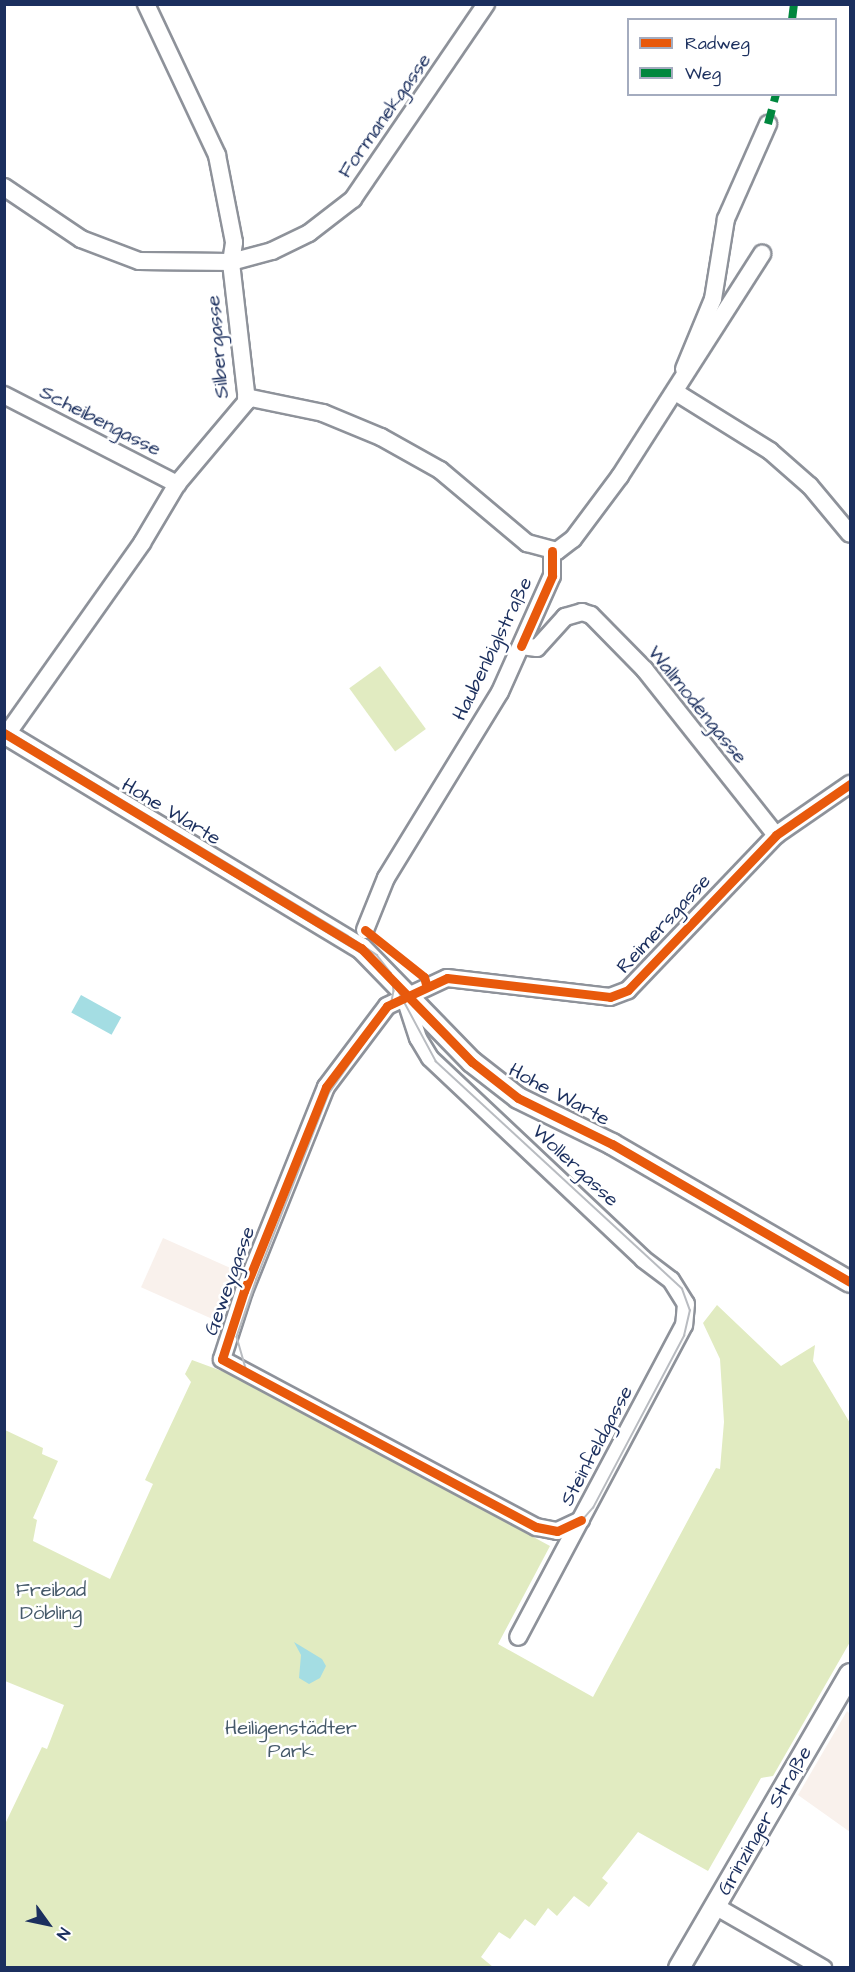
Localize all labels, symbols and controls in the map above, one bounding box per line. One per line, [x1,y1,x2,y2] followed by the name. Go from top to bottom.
[627,18,837,96] legend
[685,31,750,56] text: Radweg
[333,49,437,183] street label: Formanekgasse
[685,61,721,86] text: Weg
[202,294,234,400] street label: Silbergasse
[35,380,165,462] street label: Scheibengasse
[448,573,538,725] street label: Haubenbiglstraße
[642,641,752,769] street label: Wallmodengasse
[117,773,225,851] street label: Hohe Warte
[612,869,716,979] street label: Reimersgasse
[504,1058,614,1132] street label: Hohe Warte
[527,1120,623,1212] street label: Wollergasse
[199,1223,261,1339] street label: Geweygasse
[555,1382,639,1510] street label: Steinfeldgasse
[16,1579,86,1626] park label: Freibad Döbling
[225,1716,357,1763] park label: Heiligenstädter Park
[713,1742,817,1900] street label: Grinzinger Straße
[18,1894,78,1954] north arrow
[51,1924,75,1944] text: N

